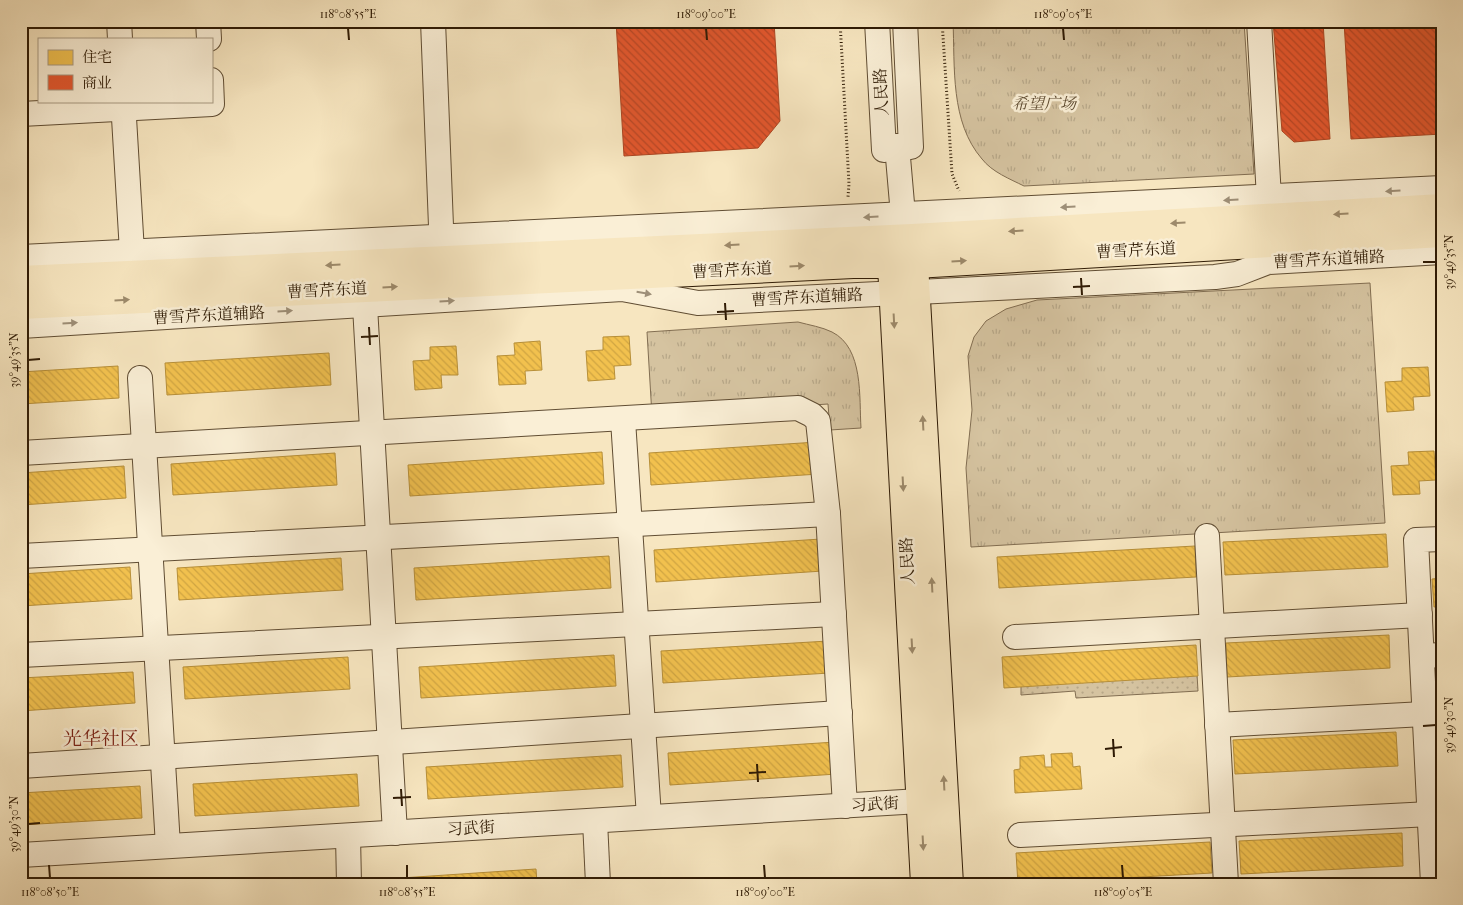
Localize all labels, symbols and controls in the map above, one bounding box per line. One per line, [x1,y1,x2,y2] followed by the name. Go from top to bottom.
[320,7,376,21] text: 118°08'55"E
[676,7,736,21] text: 118°09'00"E
[1034,7,1092,21] text: 118°09'05"E
[38,38,212,102] legend
[82,48,112,66] text: 住宅
[870,68,892,116] street label: 人民路
[82,74,112,92] text: 商业
[1012,94,1078,113] park label: 希望广场
[1385,187,1401,195] one-way arrow
[1223,196,1239,204] one-way arrow
[1060,203,1076,211] one-way arrow
[1332,210,1348,218] one-way arrow
[863,213,879,221] one-way arrow
[1170,219,1186,227] one-way arrow
[1008,228,1024,236] one-way arrow
[1442,234,1456,290] text: 39°49'35"N
[1096,238,1176,262] street label: 曹雪芹东道
[723,242,739,250] one-way arrow
[1273,247,1385,271] street label: 曹雪芹东道辅路
[951,257,967,265] one-way arrow
[692,258,772,282] street label: 曹雪芹东道
[324,261,340,269] one-way arrow
[789,262,805,270] one-way arrow
[287,278,367,302] street label: 曹雪芹东道
[382,282,398,290] one-way arrow
[751,285,863,309] street label: 曹雪芹东道辅路
[636,290,652,298] one-way arrow
[115,296,131,304] one-way arrow
[439,297,455,305] one-way arrow
[153,303,265,327] street label: 曹雪芹东道辅路
[277,306,293,314] one-way arrow
[890,314,898,330] one-way arrow
[62,318,78,326] one-way arrow
[7,332,21,388] text: 39°49'35"N
[919,415,927,431] one-way arrow
[899,476,907,492] one-way arrow
[896,537,918,585] street label: 人民路
[928,577,936,593] one-way arrow
[908,638,916,654] one-way arrow
[1442,697,1456,753] text: 39°49'30"N
[63,728,139,750] district label: 光华社区
[939,774,947,790] one-way arrow
[851,793,899,815] street label: 习武街
[7,796,21,852] text: 39°49'30"N
[447,817,495,839] street label: 习武街
[919,835,927,851] one-way arrow
[21,885,79,899] text: 118°08'50"E
[379,885,435,899] text: 118°08'55"E
[735,885,795,899] text: 118°09'00"E
[1094,885,1152,899] text: 118°09'05"E

